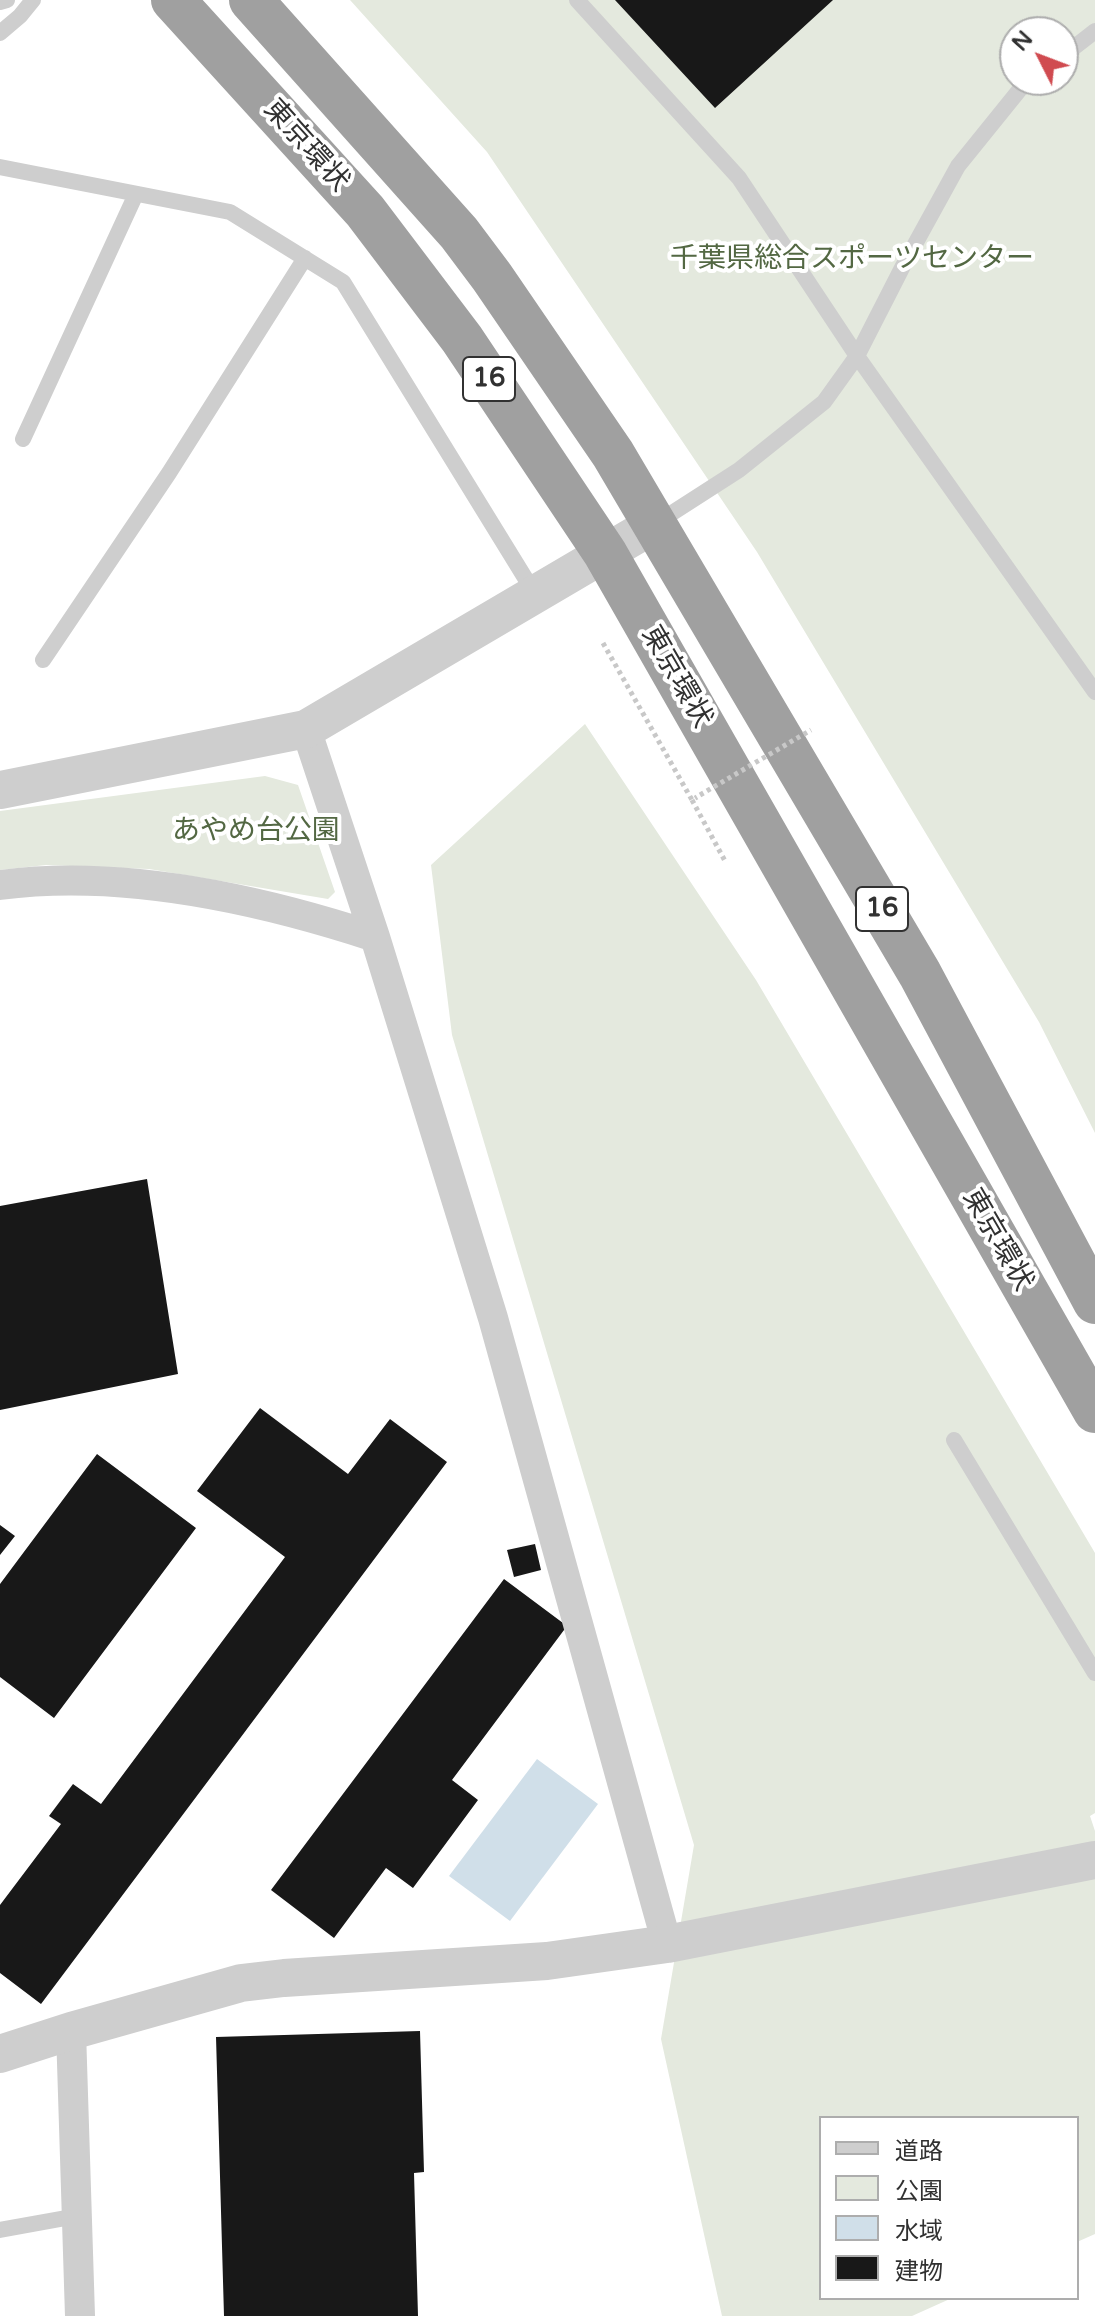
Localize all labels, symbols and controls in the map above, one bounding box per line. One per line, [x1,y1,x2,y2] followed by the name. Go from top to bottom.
[999,16,1079,96] north arrow
[1007,26,1038,57] text: N
[256,93,356,199] street label: 東京環状
[670,243,1034,277] park label: 千葉県総合スポーツセンター
[463,357,515,401] road number: 16
[633,620,719,734] street label: 東京環状
[172,815,340,849] park label: あやめ台公園
[856,887,908,931] road number: 16
[954,1183,1040,1297] street label: 東京環状
[819,2116,1079,2300] legend
[895,2137,943,2166] text: 道路
[895,2177,943,2206] text: 公園
[895,2217,943,2246] text: 水域
[895,2257,943,2286] text: 建物

